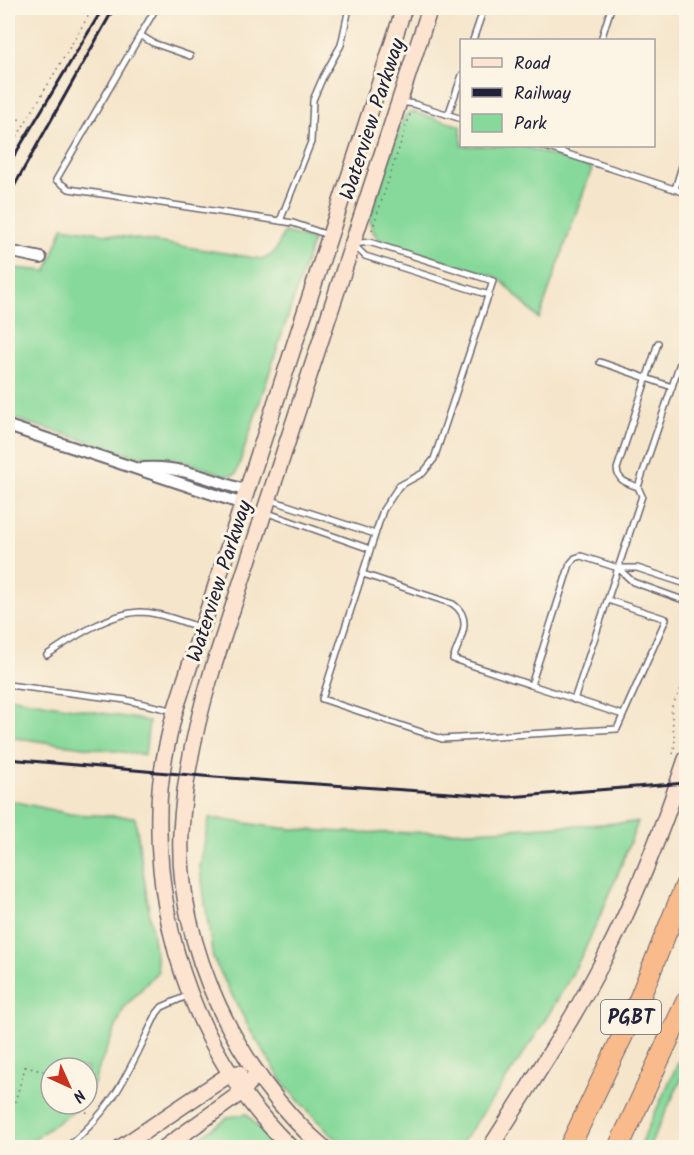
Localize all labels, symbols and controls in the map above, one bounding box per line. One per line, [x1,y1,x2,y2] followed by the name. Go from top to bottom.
[332,34,415,205] street label: Waterview Parkway
[460,39,655,147] legend
[514,50,551,79] text: Road
[514,80,571,109] text: Railway
[514,110,547,139] text: Park
[179,496,262,667] street label: Waterview Parkway
[601,1000,661,1034] road number: PGBT
[39,1056,99,1116] north arrow
[66,1083,91,1108] text: N

